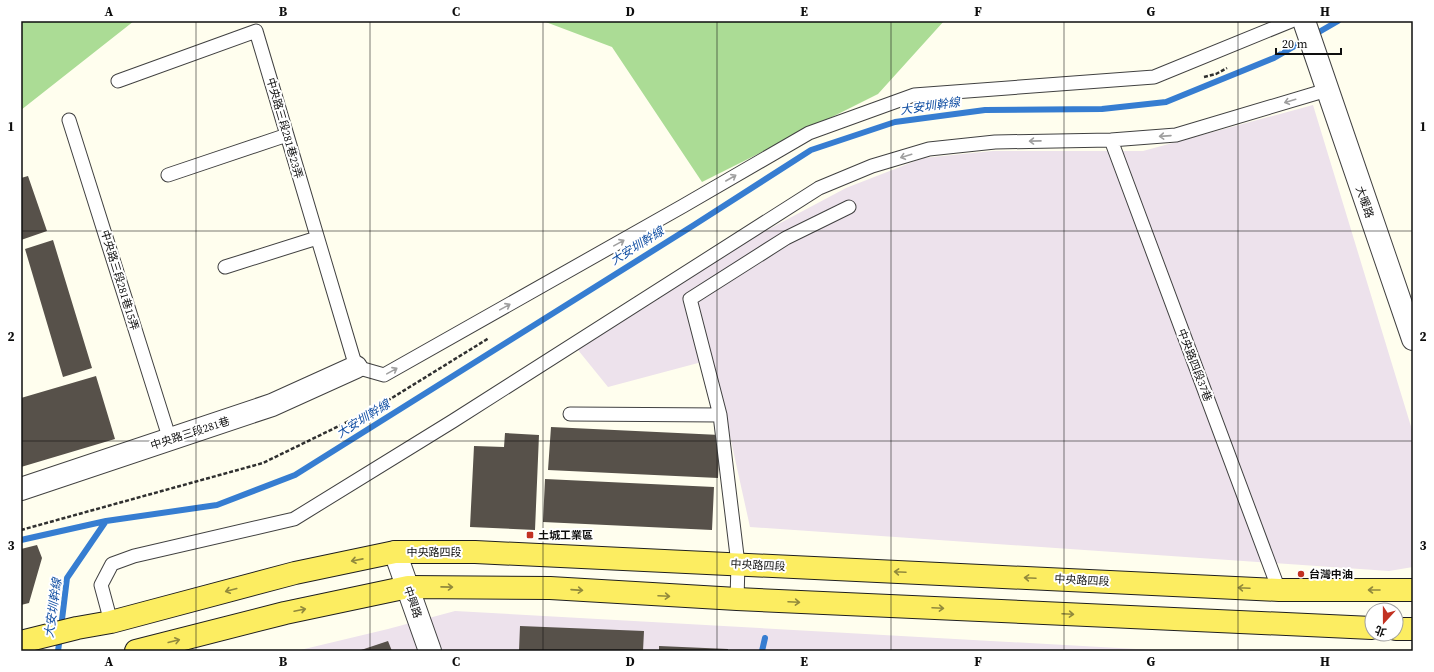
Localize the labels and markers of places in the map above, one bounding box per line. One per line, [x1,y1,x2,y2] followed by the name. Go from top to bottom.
[538,528,593,543] place label: 土城工業區
[525,530,535,540] marker: 土城工業區
[1309,567,1353,582] place label: 台灣中油
[1296,569,1306,579] marker: 台灣中油

